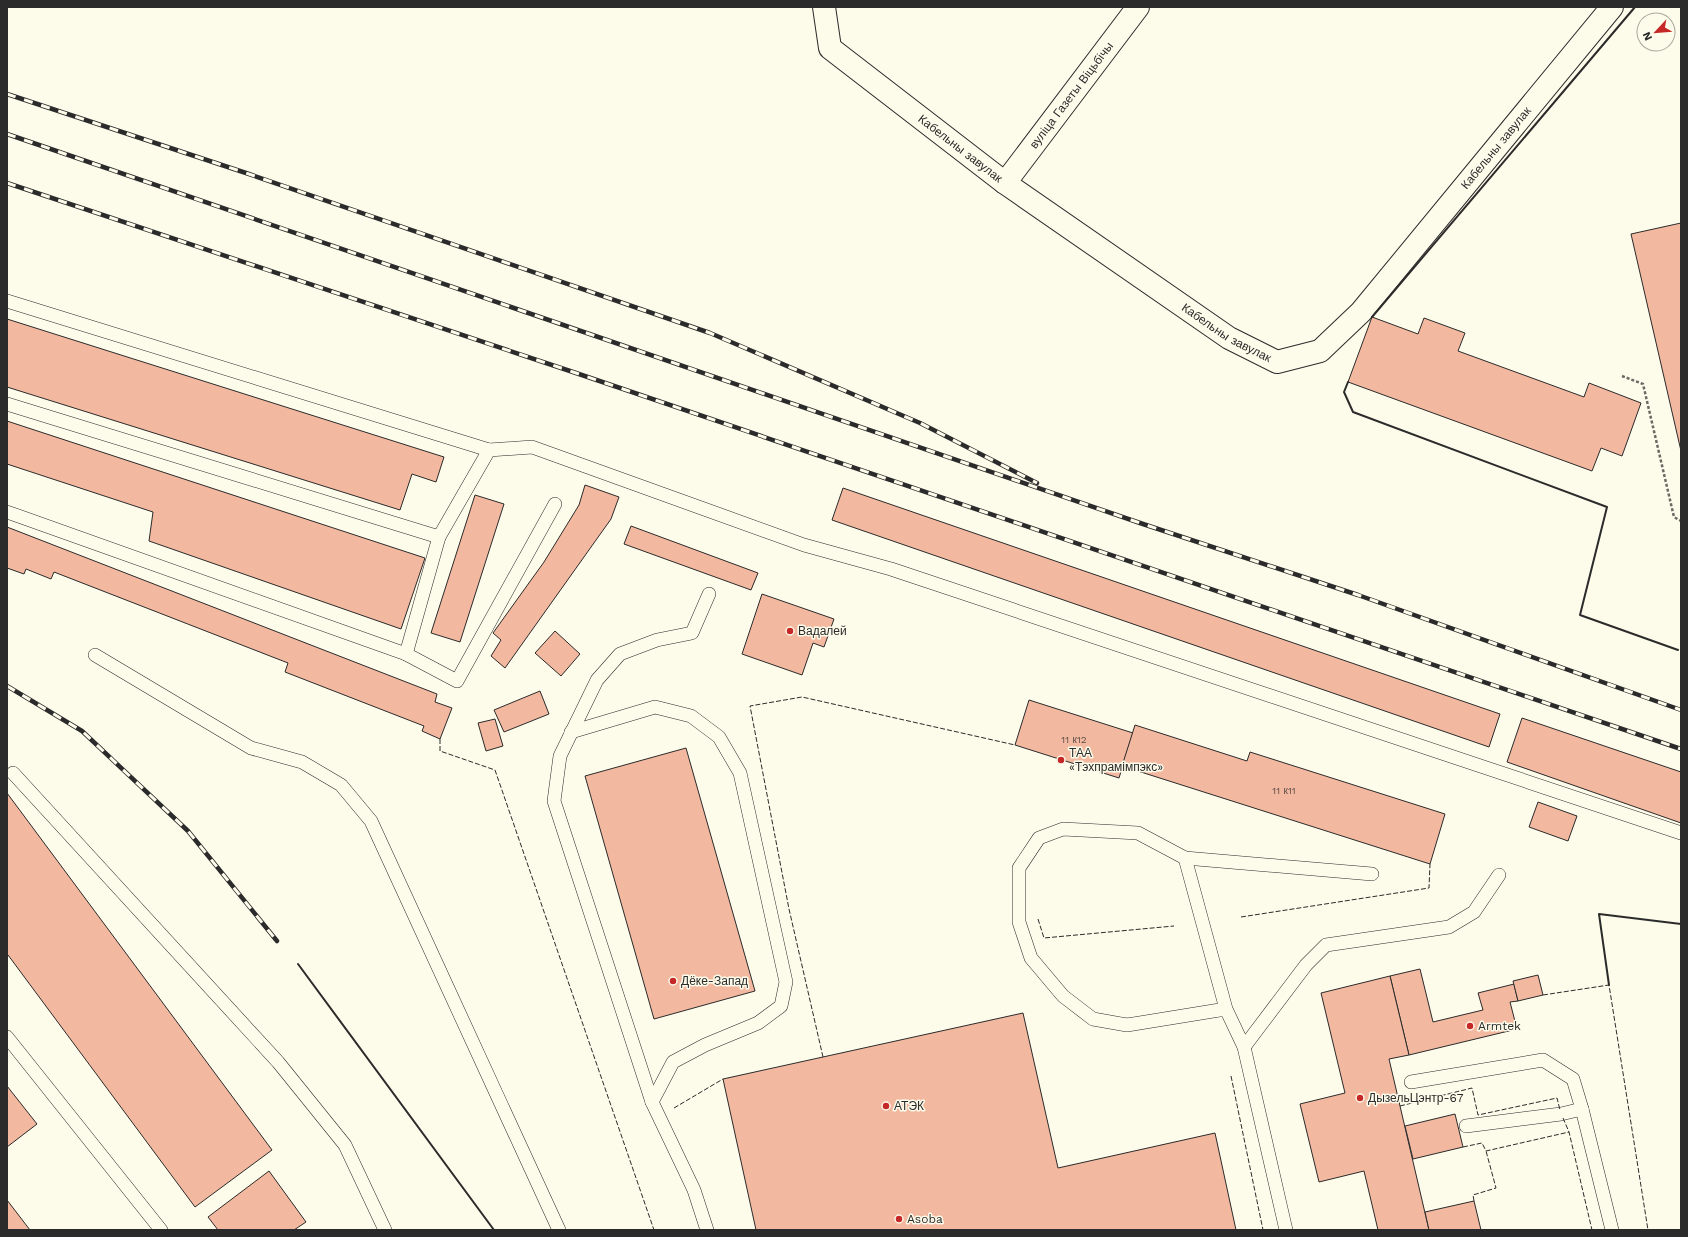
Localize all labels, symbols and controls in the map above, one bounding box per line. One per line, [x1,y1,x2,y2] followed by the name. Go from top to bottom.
[1636,12,1676,52] north arrow
[1640,30,1655,43] text: N
[1027,39,1116,151] street label: вуліца Газеты Віцьбічы
[1458,103,1534,192] street label: Кабельны завулак
[915,112,1006,186] street label: Кабельны завулак
[1179,300,1274,365] street label: Кабельны завулак
[798,624,847,638] place label: Вадалей
[785,626,795,636] marker: Вадалей
[1061,734,1087,745] house number: 11 к12
[1069,746,1163,774] place label: ТАА «Тэхпрамімпэкс»
[1056,755,1066,765] marker: ТАА «Тэхпрамімпэкс»
[1272,785,1296,796] house number: 11 к11
[681,974,748,988] place label: Дёке-Запад
[668,976,678,986] marker: Дёке-Запад
[1478,1019,1521,1033] place label: Armtek
[1465,1021,1475,1031] marker: Armtek
[1368,1091,1464,1105] place label: ДызельЦэнтр-67
[1355,1093,1365,1103] marker: ДызельЦэнтр-67
[894,1099,924,1113] place label: АТЭК
[881,1101,891,1111] marker: АТЭК
[907,1212,943,1226] place label: Asoba
[894,1214,904,1224] marker: Asoba

